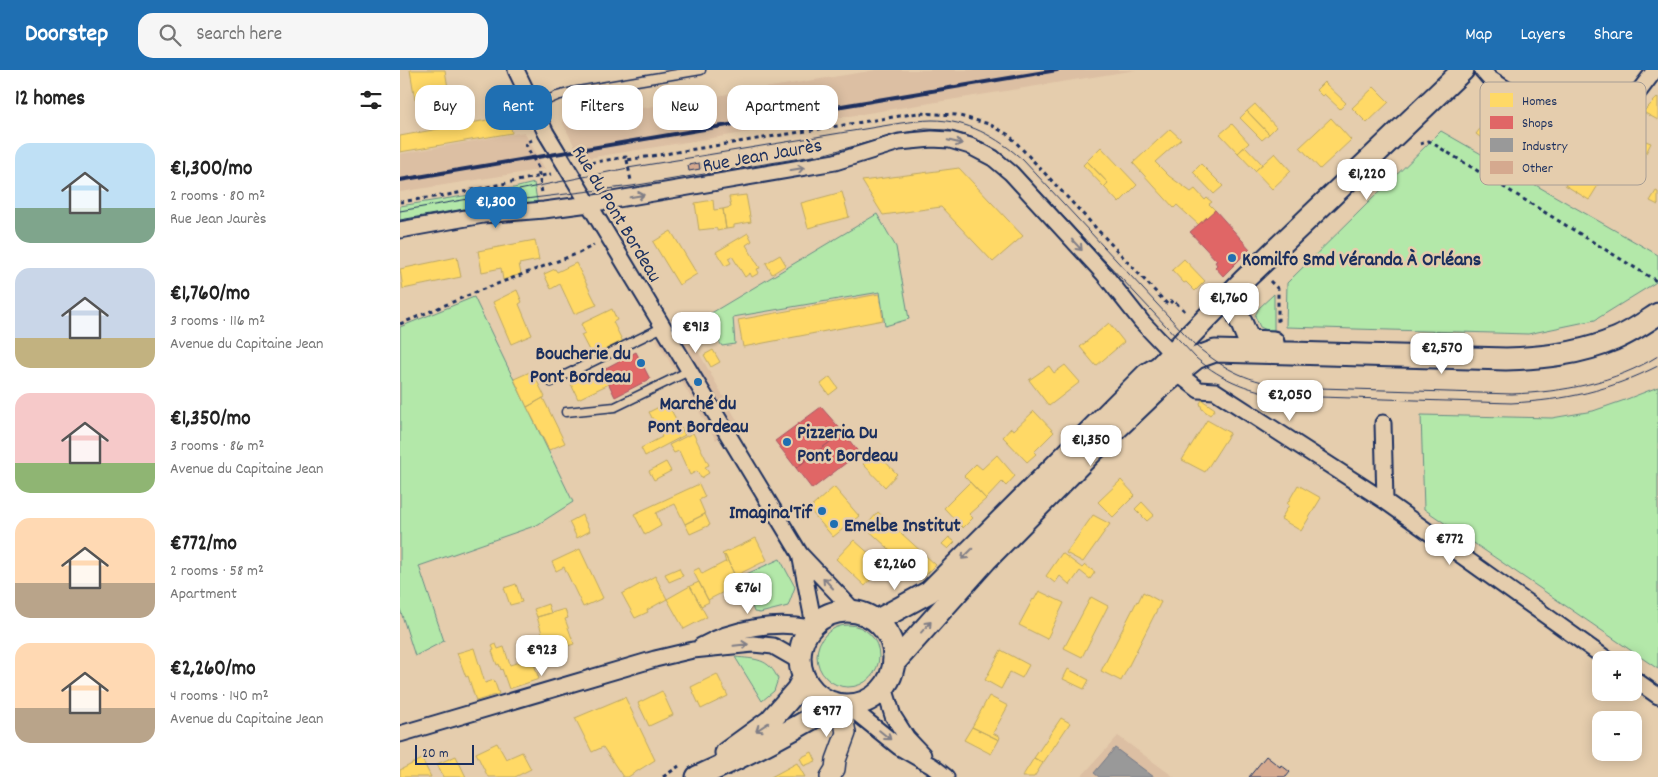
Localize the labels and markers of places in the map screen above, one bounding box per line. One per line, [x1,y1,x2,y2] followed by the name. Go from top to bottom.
[1326,158,1408,201] pin: €1,220
[455,186,537,229] pin: €1,300
[1242,247,1481,275] place label: Komilfo Smd Véranda À Orléans
[1226,252,1238,264] marker: Komilfo Smd Véranda À Orléans
[1188,282,1270,325] pin: €1,760
[666,312,726,354] pin: €913
[1401,332,1483,375] pin: €2,570
[530,341,631,392] place label: Boucherie du Pont Bordeau
[635,357,647,369] marker: Boucherie du Pont Bordeau
[692,376,704,388] marker: Marché du Pont Bordeau
[1249,380,1331,422] pin: €2,050
[647,391,749,442] place label: Marché du Pont Bordeau
[797,420,898,471] place label: Pizzeria Du Pont Bordeau
[1050,424,1132,467] pin: €1,350
[781,436,793,448] marker: Pizzeria Du Pont Bordeau
[729,500,813,528] place label: Imagina'Tif
[816,505,828,517] marker: Imagina'Tif
[844,513,961,541] place label: Emelbe Institut
[828,518,840,530] marker: Emelbe Institut
[1420,524,1480,566] pin: €772
[854,548,936,591] pin: €2,260
[718,572,778,615] pin: €761
[512,634,572,677] pin: €923
[797,696,857,738] pin: €977

